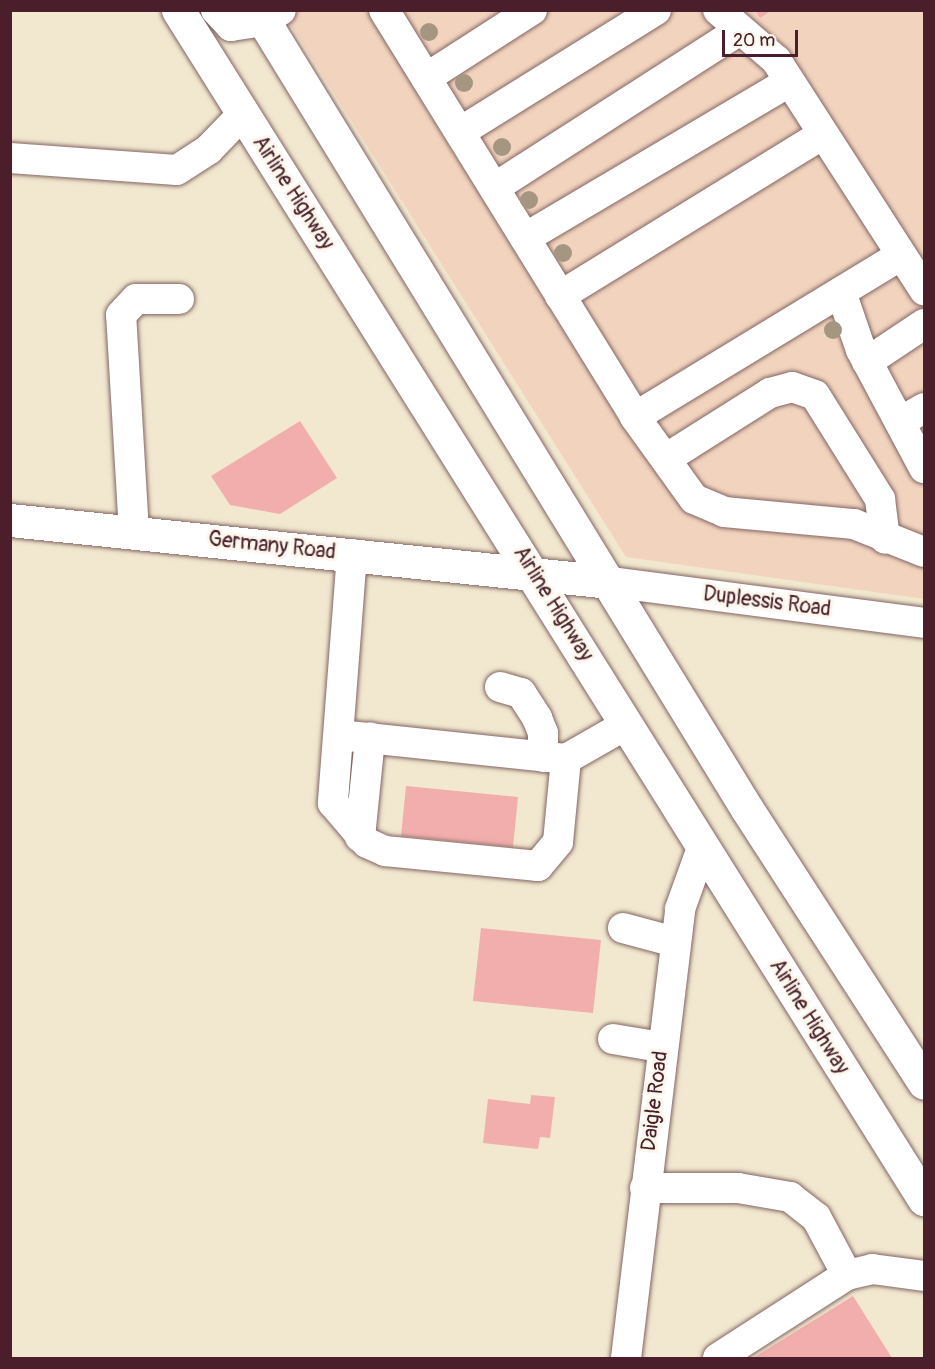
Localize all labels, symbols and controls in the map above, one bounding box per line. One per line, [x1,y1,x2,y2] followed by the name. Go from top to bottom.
[725,18,802,56] scale bar
[733,29,775,52] text: 20 m
[247,131,339,255] street label: Airline Highway
[207,527,337,565] street label: Germany Road
[508,542,598,666] street label: Airline Highway
[702,582,832,622] street label: Duplessis Road
[764,955,854,1079] street label: Airline Highway
[636,1050,674,1152] street label: Daigle Road

